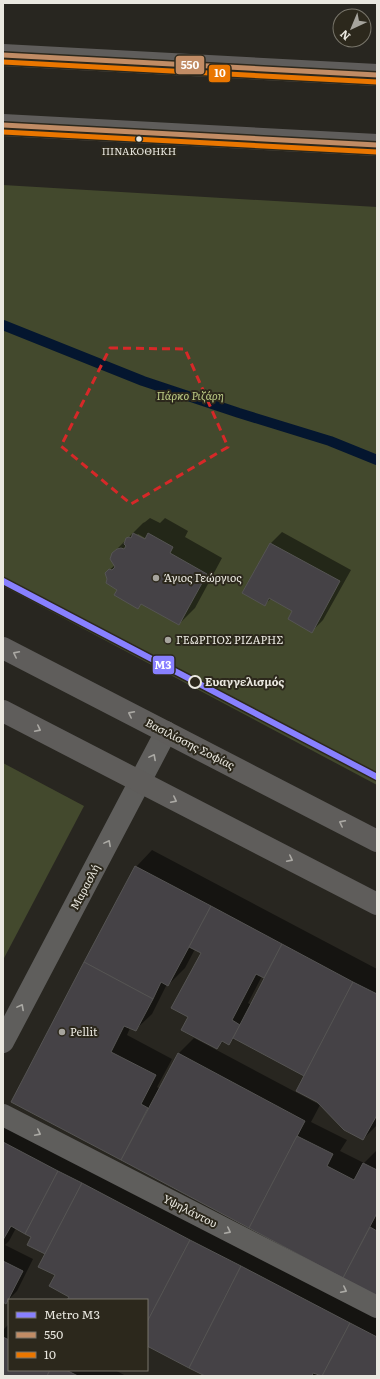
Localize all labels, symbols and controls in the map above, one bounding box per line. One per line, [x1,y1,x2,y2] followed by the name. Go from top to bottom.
[332,8,372,48] north arrow
[335,27,353,45] text: N
[175,55,205,75] line badge: 550
[181,56,200,72] text: 550
[208,64,231,83] line badge: 10
[214,64,226,80] text: 10
[134,134,144,144] marker: ΠΙΝΑΚΟΘΗΚΗ
[102,143,176,158] place label: ΠΙΝΑΚΟΘΗΚΗ
[157,387,223,403] park label: Πάρκο Ριζάρη
[164,569,242,585] place label: Άγιος Γεώργιος
[151,573,161,583] marker: Άγιος Γεώργιος
[176,631,284,647] place label: ΓΕΩΡΓΙΟΣ ΡΙΖΑΡΗΣ
[163,635,173,645] marker: ΓΕΩΡΓΙΟΣ ΡΙΖΑΡΗΣ
[12,652,20,659] one-way arrow
[152,655,175,675] line badge: Μ3
[155,656,172,672] text: Μ3
[205,673,284,689] place label: Ευαγγελισμός
[188,675,202,689] marker: Ευαγγελισμός
[128,711,135,719] one-way arrow
[143,714,238,773] street label: Βασιλίσσης Σοφίας
[34,724,41,732] one-way arrow
[148,754,156,761] one-way arrow
[170,795,178,803] one-way arrow
[339,820,347,828] one-way arrow
[103,840,111,847] one-way arrow
[286,854,293,862] one-way arrow
[65,861,103,912] street label: Μαρασλή
[16,1004,24,1011] one-way arrow
[70,1023,98,1039] place label: Pellit
[57,1027,67,1037] marker: Pellit
[33,1128,41,1136] one-way arrow
[161,1190,220,1231] street label: Υψηλάντου
[224,1226,231,1234] one-way arrow
[340,1285,347,1293] one-way arrow
[8,1299,148,1371] legend
[44,1305,100,1323] text: Metro Μ3
[44,1325,63,1343] text: 550
[44,1345,56,1363] text: 10

